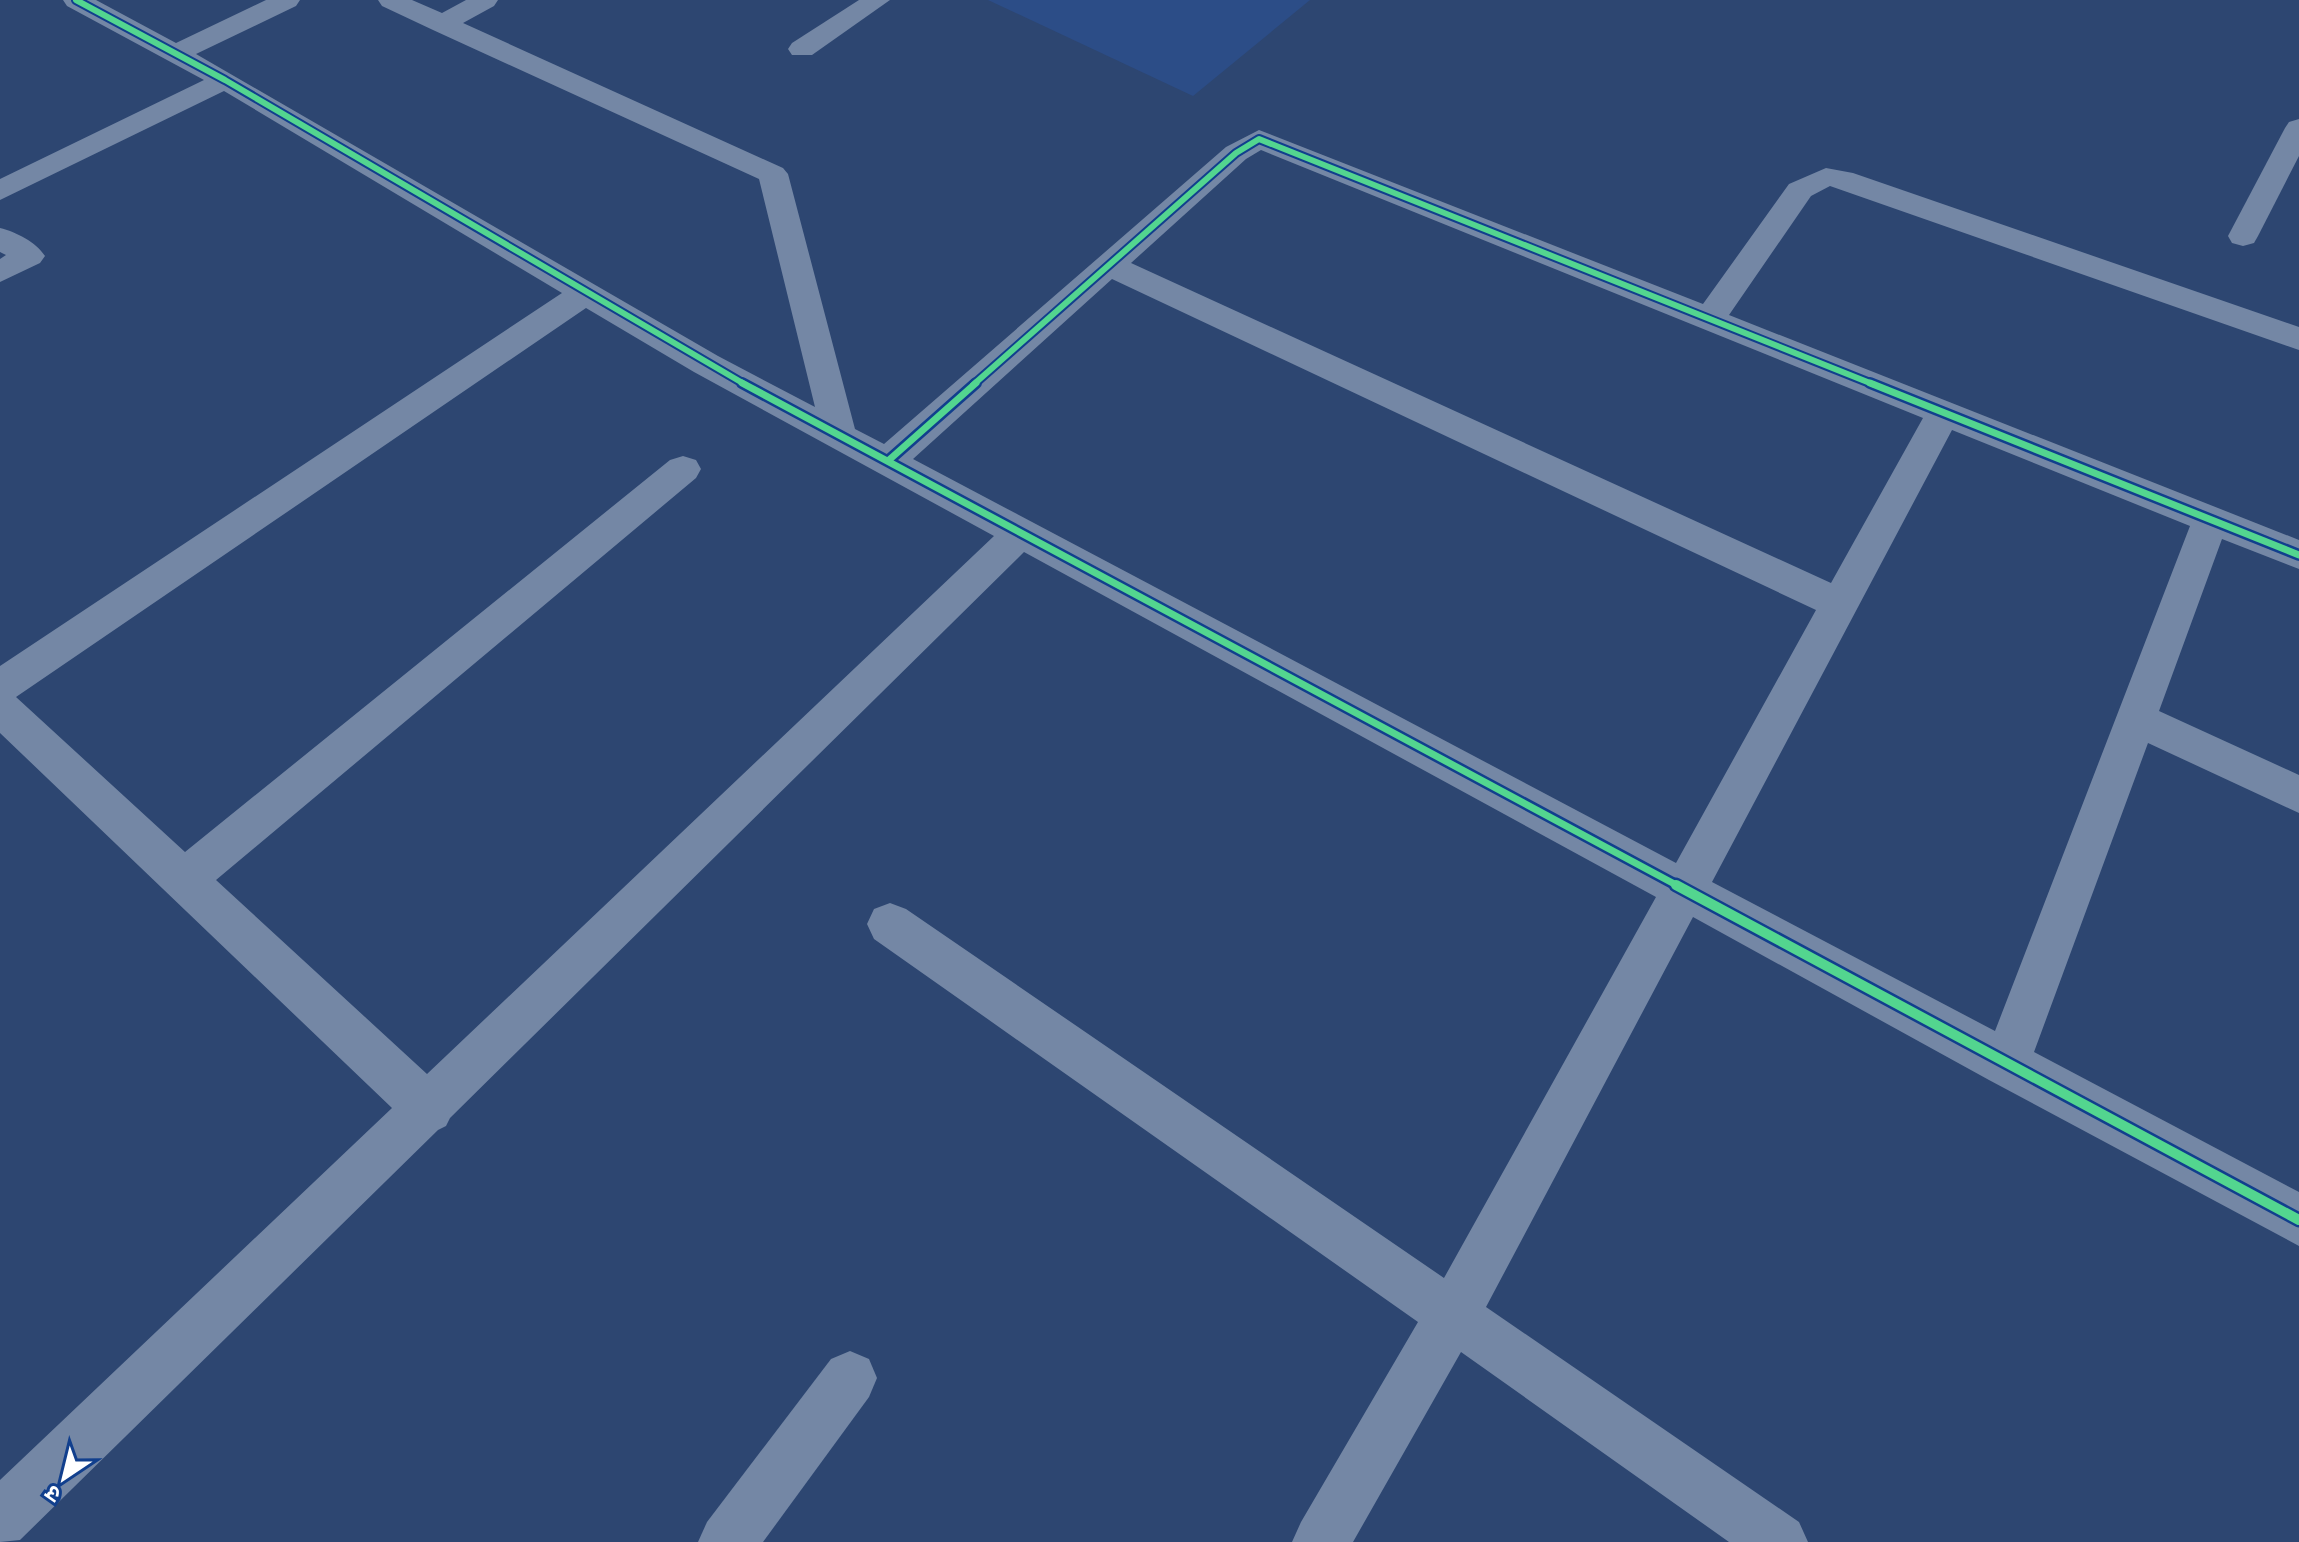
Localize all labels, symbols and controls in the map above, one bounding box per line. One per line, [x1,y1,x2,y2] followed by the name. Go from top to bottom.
[24,1438,104,1518] north arrow
[39,1479,66,1509] text: उ

